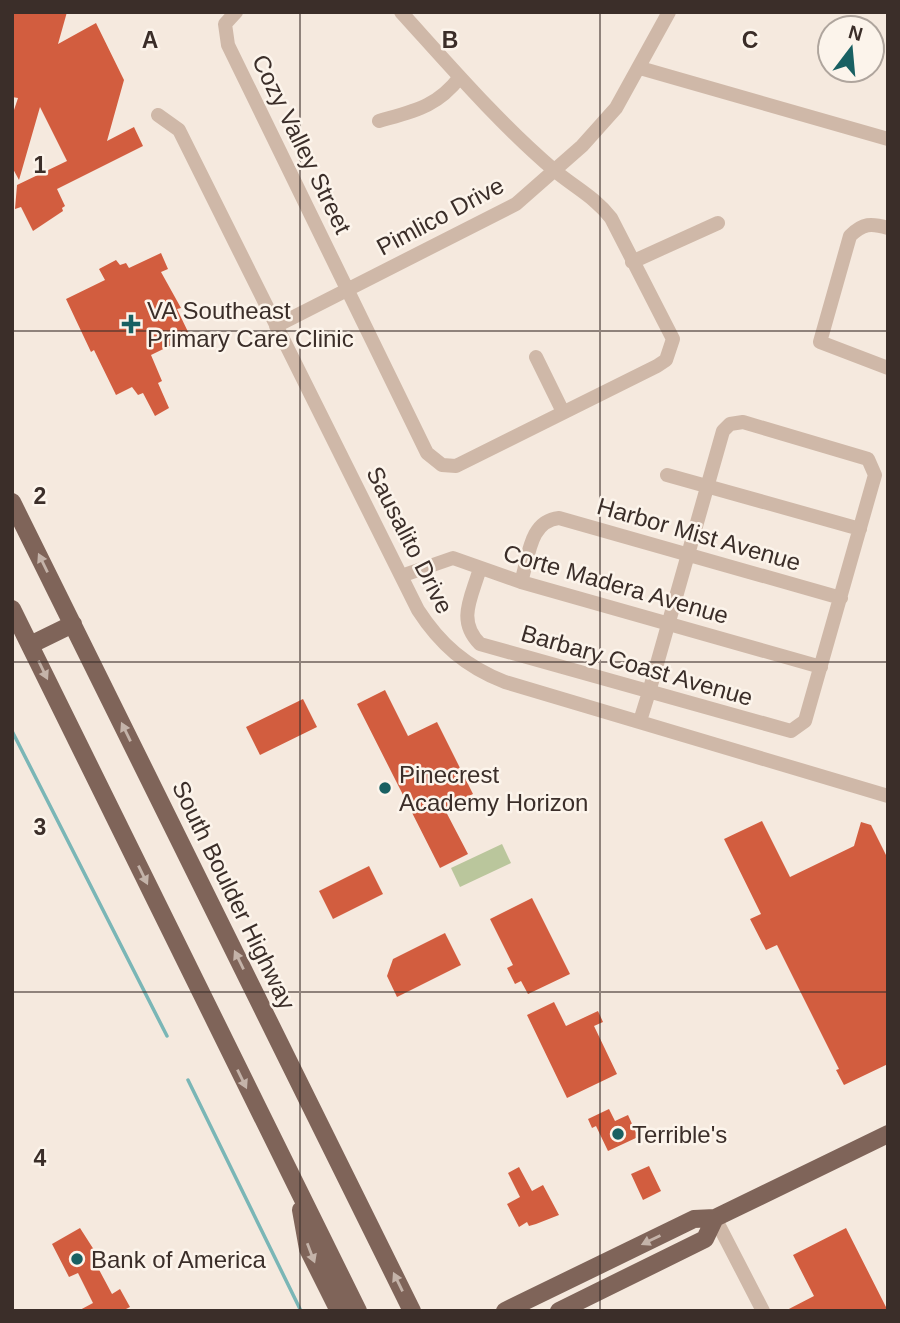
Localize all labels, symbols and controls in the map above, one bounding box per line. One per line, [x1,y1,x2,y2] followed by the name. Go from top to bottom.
[816,14,886,84] north arrow
[846,21,865,45] text: N
[142,27,158,53] text: A
[442,27,458,53] text: B
[742,27,758,53] text: C
[247,50,357,238] street label: Cozy Valley Street
[34,152,47,178] text: 1
[372,171,508,261] street label: Pimlico Drive
[147,297,354,352] place label: VA Southeast Primary Care Clinic
[121,314,141,334] marker: VA Southeast Primary Care Clinic
[361,462,459,618] street label: Sausalito Drive
[34,483,46,509] text: 2
[594,492,804,576] street label: Harbor Mist Avenue
[500,539,732,629] street label: Corte Madera Avenue
[37,553,48,573] one-way arrow
[518,619,756,711] street label: Barbary Coast Avenue
[37,660,48,680] one-way arrow
[121,722,132,742] one-way arrow
[399,761,588,816] place label: Pinecrest Academy Horizon
[167,776,301,1014] street label: South Boulder Highway
[377,780,393,796] marker: Pinecrest Academy Horizon
[34,814,46,840] text: 3
[137,865,149,885] one-way arrow
[233,950,244,970] one-way arrow
[237,1069,248,1089] one-way arrow
[632,1121,727,1148] place label: Terrible's
[610,1126,626,1142] marker: Terrible's
[34,1145,47,1171] text: 4
[641,1234,661,1246] one-way arrow
[306,1242,317,1263] one-way arrow
[91,1246,266,1273] place label: Bank of America
[69,1251,85,1267] marker: Bank of America
[392,1272,404,1292] one-way arrow

